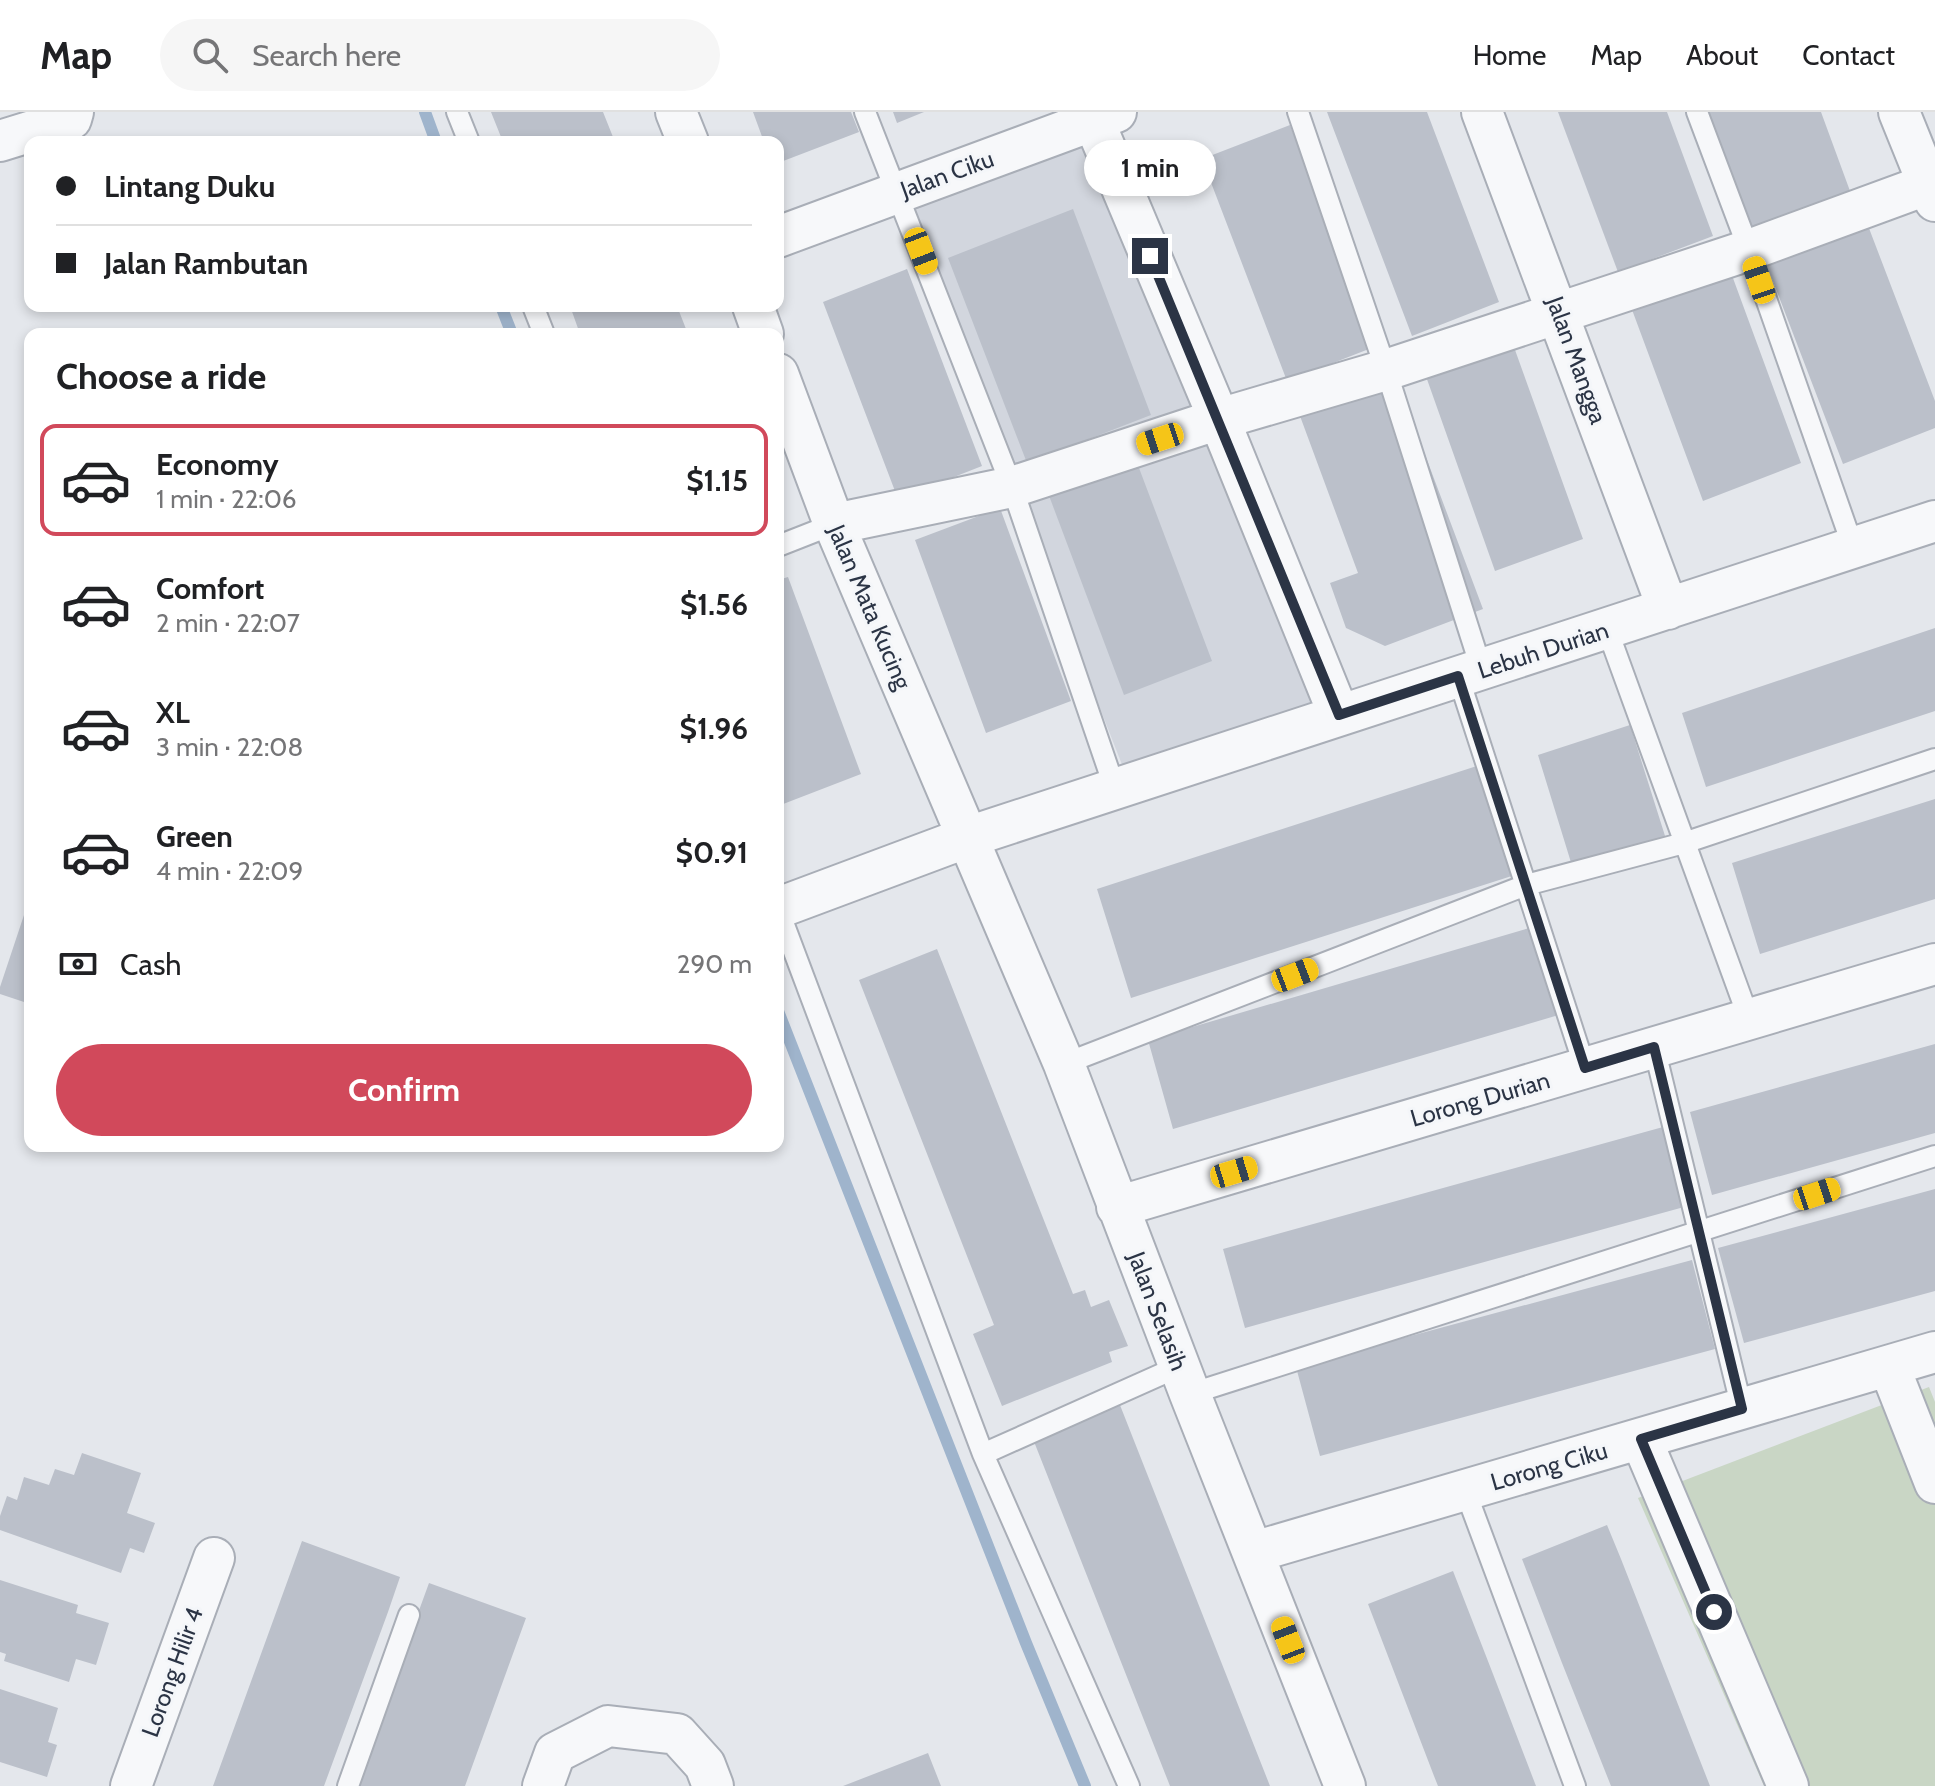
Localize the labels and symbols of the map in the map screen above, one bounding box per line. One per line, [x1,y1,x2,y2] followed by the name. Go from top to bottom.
[1084,140,1216,196] callout: 1 min
[895,144,998,205] street label: Jalan Ciku
[901,224,941,278] car
[1132,238,1168,274] route end
[1740,253,1778,307] car
[1540,292,1614,428] street label: Jalan Mangga
[1133,420,1187,458] car
[822,519,918,695] street label: Jalan Mata Kucing
[1474,615,1612,685] street label: Lebuh Durian
[1268,955,1322,995] car
[1407,1065,1553,1133] street label: Lorong Durian
[1208,1154,1260,1190] car
[1790,1175,1844,1213] car
[1122,1247,1194,1375] street label: Jalan Selasih
[1487,1435,1611,1497] street label: Lorong Ciku
[1696,1594,1732,1630] route start
[135,1603,209,1741] street label: Lorong Hilir 4
[1268,1613,1308,1667] car

